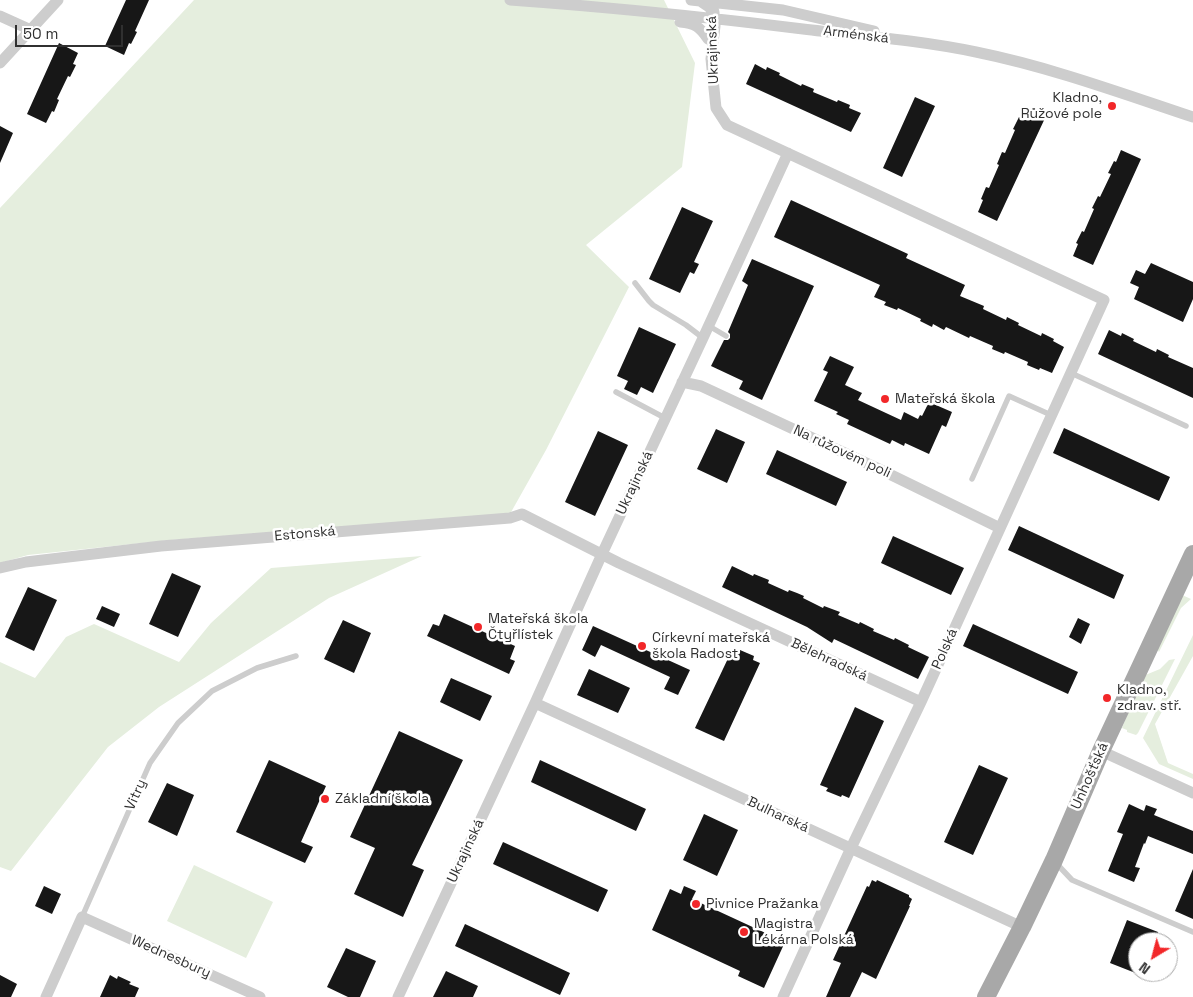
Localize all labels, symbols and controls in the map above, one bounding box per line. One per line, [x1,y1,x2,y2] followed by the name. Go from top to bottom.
[18,15,125,47] scale bar
[703,16,723,84] street label: Ukrajinská
[822,23,890,47] street label: Arménská
[23,24,58,43] text: 50 m
[1021,90,1102,122] place label: Kladno, Růžové pole
[1106,100,1118,112] marker: Kladno, Růžové pole
[895,391,995,407] place label: Mateřská škola
[879,393,891,405] marker: Mateřská škola
[790,422,894,482] street label: Na růžovém poli
[613,449,657,517] street label: Ukrajinská
[274,523,336,545] street label: Estonská
[488,611,588,644] place label: Mateřská škola Čtyřlístek
[472,621,484,633] marker: Mateřská škola Čtyřlístek
[929,626,961,672] street label: Polská
[652,630,770,662] place label: Církevní mateřská škola Radost
[788,635,870,685] street label: Bělehradská
[636,640,648,652] marker: Církevní mateřská škola Radost
[1117,682,1181,714] place label: Kladno, zdrav. stř.
[1101,692,1113,704] marker: Kladno, zdrav. stř.
[1068,740,1112,812] street label: Unhošťská
[122,777,150,813] street label: Vitry
[335,791,429,807] place label: Základní škola
[319,793,331,805] marker: Základní škola
[745,793,811,837] street label: Bulharská
[444,817,488,885] street label: Ukrajinská
[706,896,818,912] place label: Pivnice Pražanka
[690,898,702,910] marker: Pivnice Pražanka
[754,916,854,949] place label: Magistra Lékárna Polská
[738,926,750,938] marker: Magistra Lékárna Polská
[129,932,213,982] street label: Wednesbury
[1128,932,1178,982] north arrow
[1135,958,1154,978] text: N

